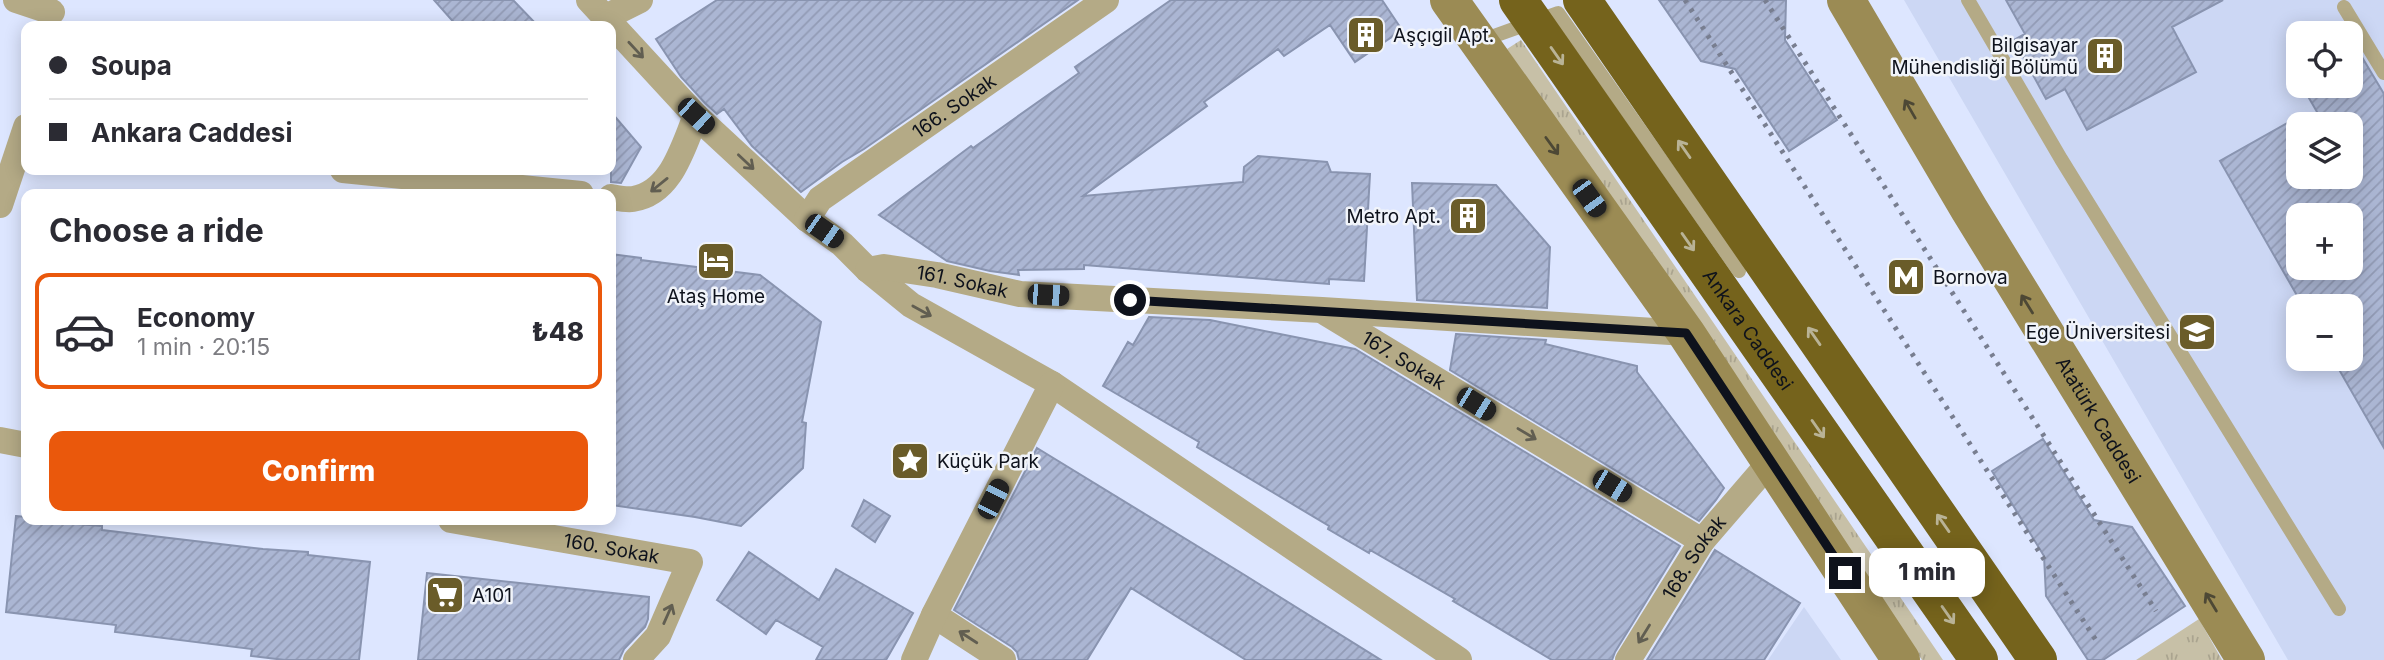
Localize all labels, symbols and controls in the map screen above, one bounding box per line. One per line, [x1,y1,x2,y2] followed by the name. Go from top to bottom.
[1345,14,1387,56] building icon: Aşçıgil Apt.
[2286,21,2363,371] map controls
[2286,21,2363,98] button: locate
[1393,24,1494,47] place label: Aşçıgil Apt.
[1891,34,2078,79] place label: Bilgisayar Mühendisliği Bölümü
[2084,35,2126,77] building icon: Bilgisayar Mühendisliği Bölümü
[627,41,644,58] one-way arrow
[1550,46,1564,65] one-way arrow
[91,50,172,81] text: Soupa
[908,69,1001,143] street label: 166. Sokak
[674,94,719,138] car
[1902,99,1916,119] one-way arrow
[2286,112,2363,189] button: layers
[91,117,292,148] text: Ankara Caddesi
[1545,136,1559,155] one-way arrow
[1677,140,1691,159] one-way arrow
[737,154,755,170] one-way arrow
[1569,175,1610,221] car
[650,176,668,192] one-way arrow
[1447,195,1489,237] building icon: Metro Apt.
[2286,203,2363,280] button: +
[1347,205,1441,228] place label: Metro Apt.
[801,210,848,252] car
[49,211,264,250] text: Choose a ride
[1681,232,1695,251] one-way arrow
[695,240,737,282] hotel icon: Ataş Home
[1885,256,1927,298] metro station icon: Bornova
[915,261,1011,303] street label: 161. Sokak
[1698,265,1798,395] street label: Ankara Caddesi
[1933,266,2008,289] place label: Bornova
[1027,283,1070,307] car
[1114,284,1146,316] route start
[667,285,765,308] place label: Ataş Home
[2020,294,2034,314] one-way arrow
[2286,294,2363,371] button: −
[53,300,116,363] icon: car
[137,302,255,333] text: Economy
[911,305,932,318] one-way arrow
[2176,311,2218,353] school or university icon: Ege Üniversitesi
[532,316,584,347] text: ₺48
[2026,321,2170,344] place label: Ege Üniversitesi
[1357,326,1450,395] street label: 167. Sokak
[1807,327,1821,346] one-way arrow
[137,333,270,361] text: 1 min · 20:15
[2051,353,2146,488] street label: Atatürk Caddesi
[1453,384,1500,424] car
[1811,419,1825,438] one-way arrow
[1516,428,1536,442] one-way arrow
[49,431,588,511] button: Confirm
[889,440,931,482] place icon: Küçük Park
[937,450,1039,473] place label: Küçük Park
[1589,466,1636,506] car
[975,476,1012,522] car
[1658,510,1731,604] street label: 168. Sokak
[1936,514,1950,533] one-way arrow
[562,529,662,569] street label: 160. Sokak
[1870,548,1985,598] callout: 1 min
[1829,557,1861,589] route end
[1898,558,1956,586] text: 1 min
[424,574,466,616] supermarket icon: A101
[472,584,512,607] place label: A101
[2203,592,2217,612] one-way arrow
[662,604,675,625] one-way arrow
[1941,605,1955,624] one-way arrow
[1637,623,1651,643] one-way arrow
[959,630,979,644] one-way arrow

